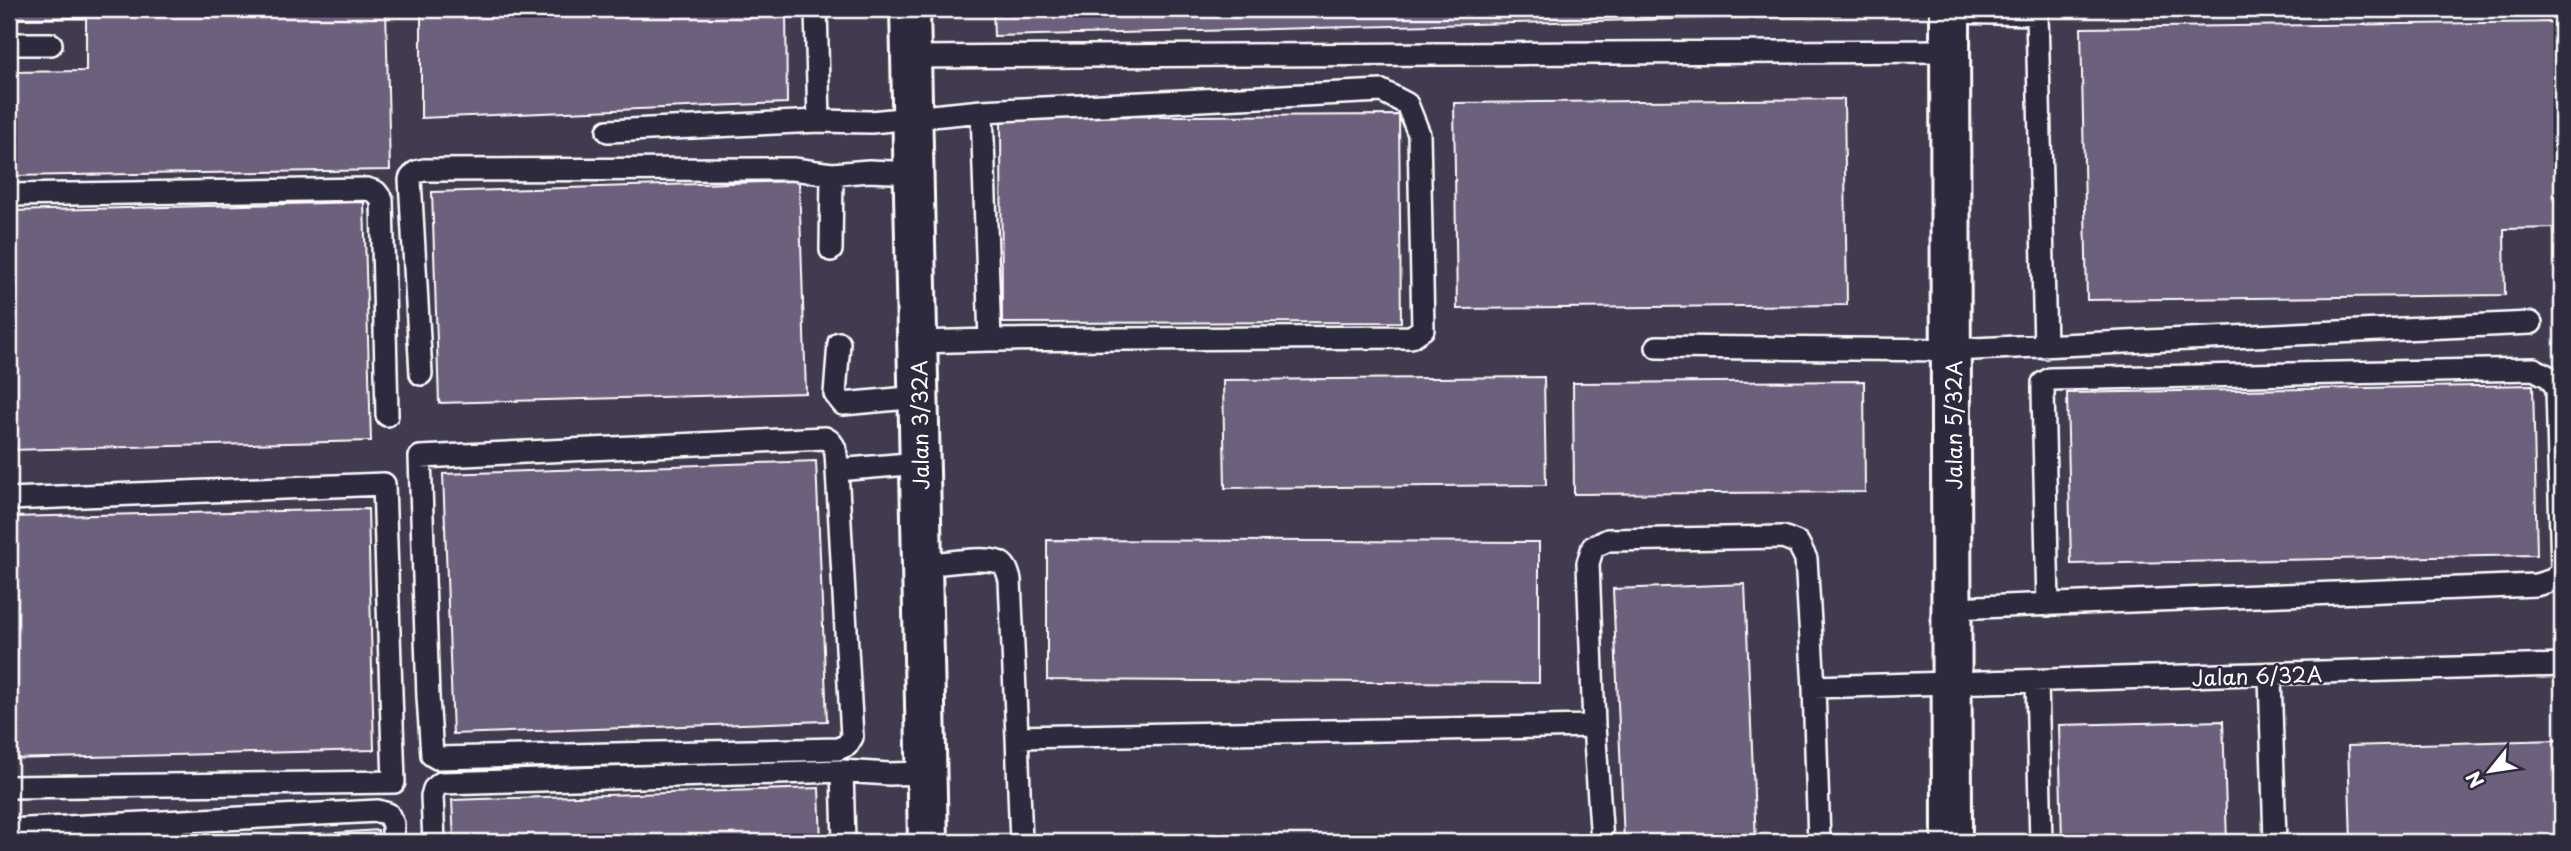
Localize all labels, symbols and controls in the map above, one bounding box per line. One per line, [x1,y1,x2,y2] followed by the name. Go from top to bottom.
[902,360,936,490] street label: Jalan 3/32A
[1937,360,1969,490] street label: Jalan 5/32A
[2191,657,2323,693] street label: Jalan 6/32A
[2456,736,2526,806] north arrow
[2459,766,2490,794] text: N

